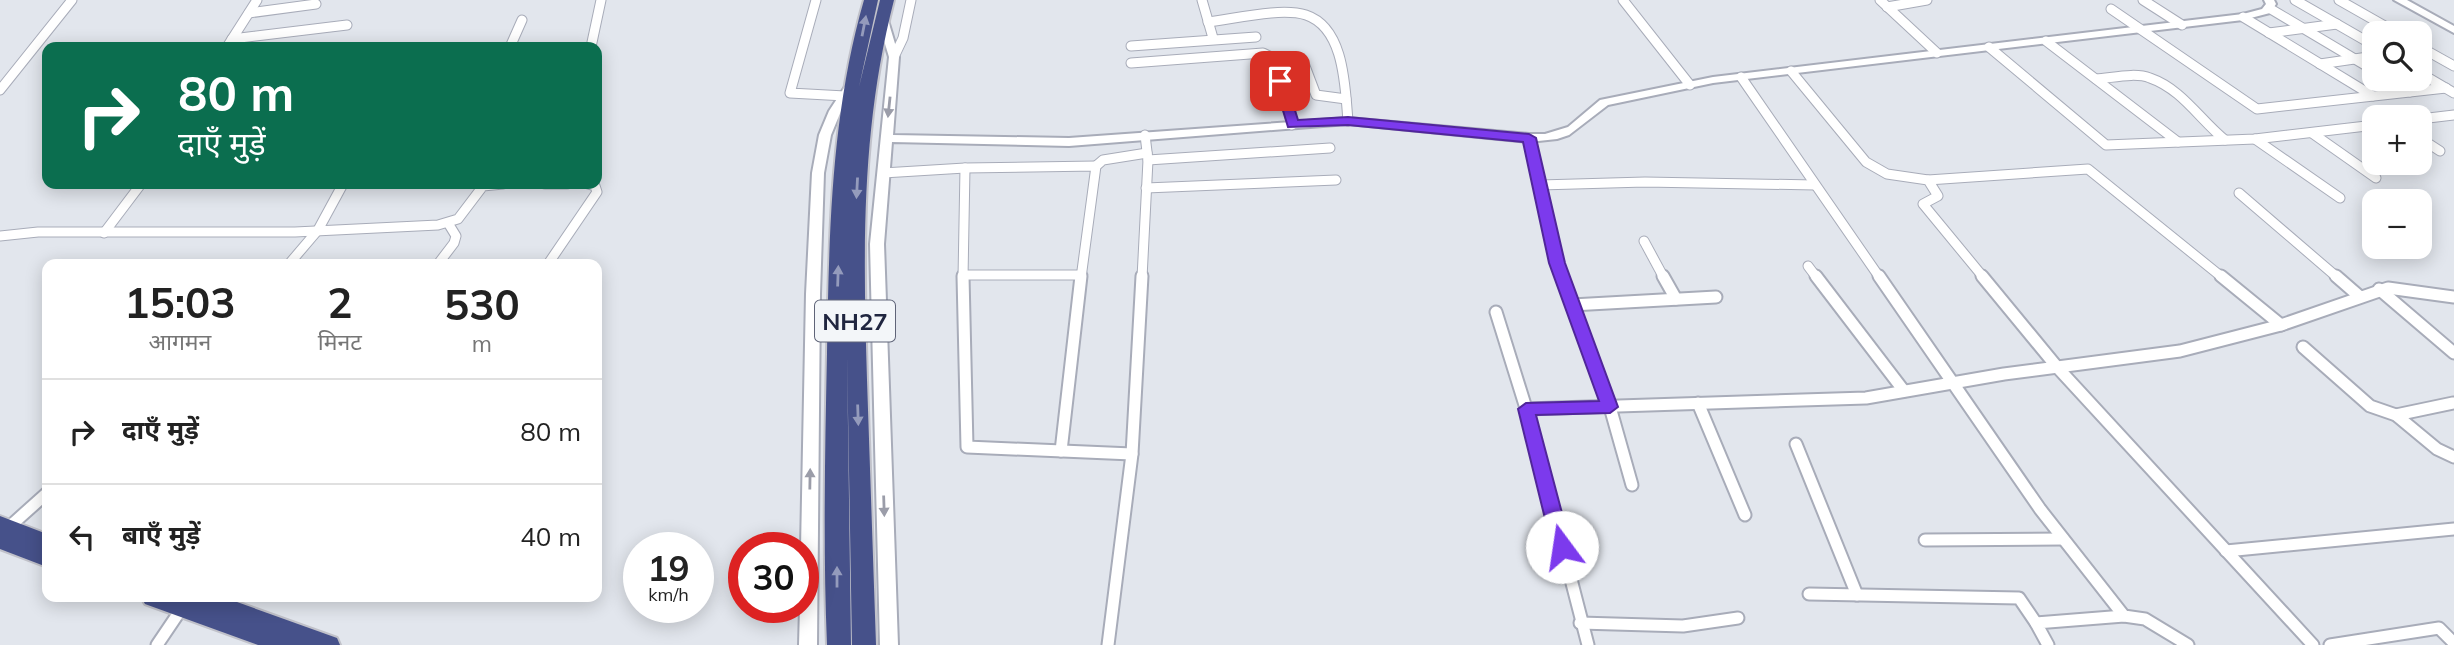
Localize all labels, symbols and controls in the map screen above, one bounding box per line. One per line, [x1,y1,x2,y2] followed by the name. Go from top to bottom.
[859,15,870,37] one-way arrow
[2362,21,2432,259] map controls
[2362,21,2432,91] button: search
[1250,51,1310,111] pin
[178,62,294,123] text: 80 m
[1261,62,1299,100] icon: arrive
[63,70,154,161] icon: right
[883,97,894,119] one-way arrow
[2362,105,2432,175] button: +
[178,123,266,163] text: दाएँ मुड़ें
[851,177,862,199] one-way arrow
[2362,189,2432,259] button: −
[832,265,843,287] one-way arrow
[124,276,235,329] text: 15:03
[327,276,352,329] text: 2
[444,278,520,331] text: 530
[815,300,895,342] road number: NH27
[148,327,211,356] text: आगमन
[318,327,362,356] text: मिनट
[472,329,492,358] text: m
[852,405,864,427] one-way arrow
[63,413,101,451] icon: right
[122,413,199,446] text: दाएँ मुड़ें
[520,415,581,448] text: 80 m
[804,468,815,490] one-way arrow
[879,495,890,517] one-way arrow
[1525,510,1599,584] position arrow
[63,518,101,556] icon: left
[122,518,200,551] text: बाएँ मुड़ें
[520,520,581,553] text: 40 m
[728,532,819,623] speed limit sign: 30
[647,546,690,590] text: 19
[831,566,843,588] one-way arrow
[648,583,689,606] text: km/h

